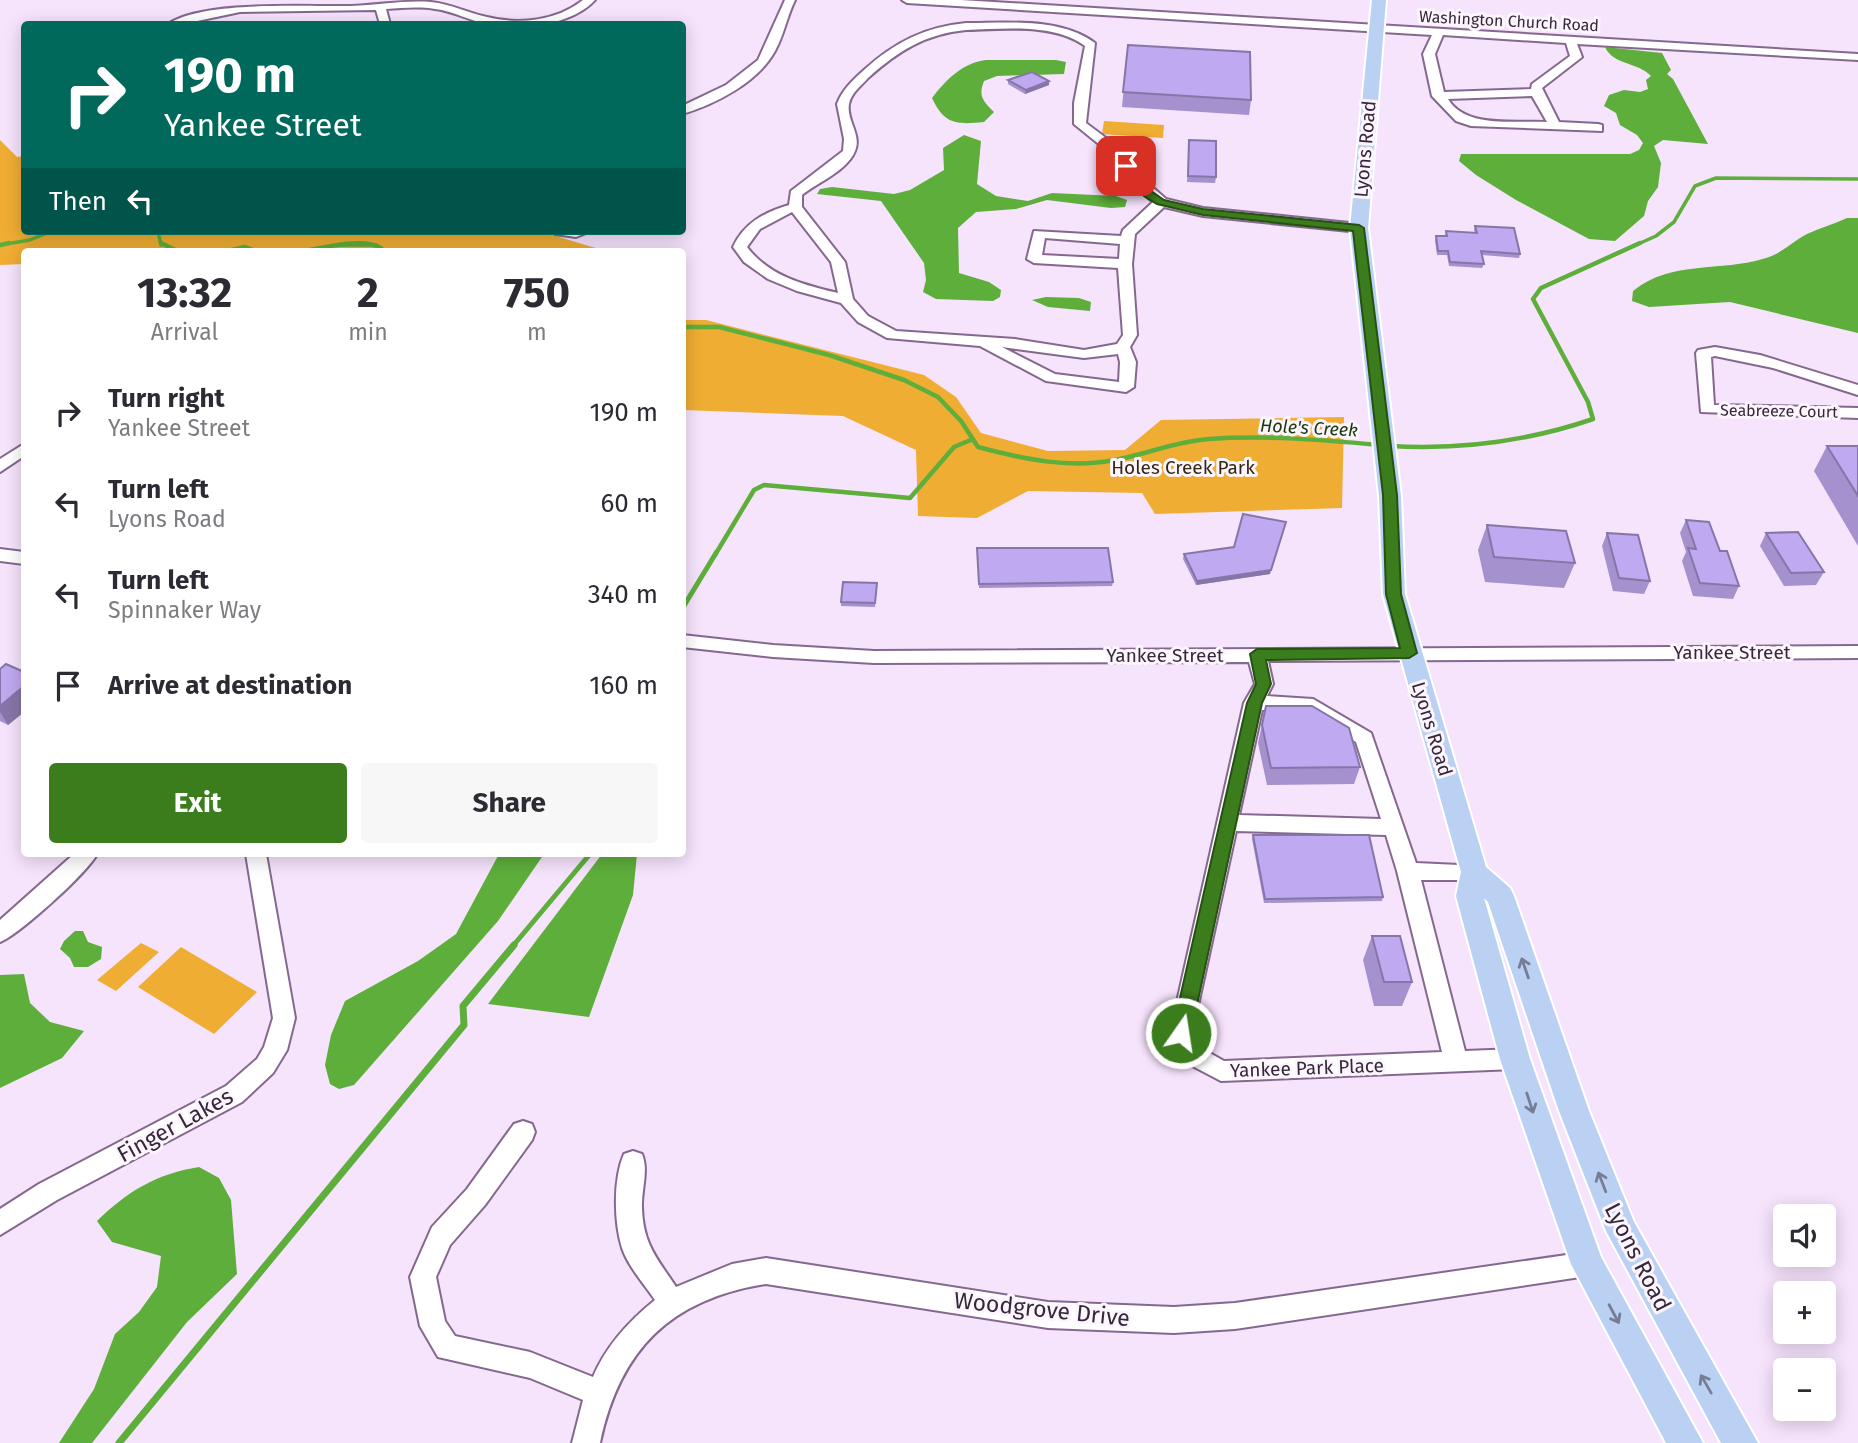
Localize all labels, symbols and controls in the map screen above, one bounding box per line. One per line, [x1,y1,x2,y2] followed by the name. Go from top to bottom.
[1419,7,1599,35] street label: Washington Church Road
[164,46,296,105] text: 190 m
[49,49,140,140] icon: right
[1349,99,1381,199] street label: Lyons Road
[164,106,362,144] text: Yankee Street
[1096,136,1156,196] pin
[1107,147,1145,185] icon: arrive
[121,182,159,220] icon: left
[49,186,107,217] text: Then
[137,268,232,318] text: 13:32
[357,268,379,318] text: 2
[504,268,570,318] text: 750
[151,318,218,346] text: Arrival
[348,318,388,346] text: min
[527,318,547,346] text: m
[108,383,225,414] text: Turn right
[49,394,87,432] icon: right
[589,397,658,428] text: 190 m
[1720,400,1838,422] street label: Seabreeze Court
[108,414,250,442] text: Yankee Street
[1260,414,1359,442] water label: Hole's Creek
[1111,456,1255,479] park label: Holes Creek Park
[108,474,209,505] text: Turn left
[49,485,87,523] icon: left
[600,488,658,519] text: 60 m
[108,505,226,533] text: Lyons Road
[108,565,209,596] text: Turn left
[49,576,87,614] icon: left
[588,579,658,610] text: 340 m
[108,596,261,624] text: Spinnaker Way
[1673,641,1791,664] street label: Yankee Street
[1106,644,1224,667] street label: Yankee Street
[49,667,87,705] icon: arrive
[108,670,352,701] text: Arrive at destination
[589,670,658,701] text: 160 m
[1407,679,1457,779] street label: Lyons Road
[49,763,347,843] button: Exit
[361,763,658,843] button: Share
[1518,957,1530,979] one-way arrow
[1144,996,1218,1070] position arrow
[1230,1054,1384,1082] street label: Yankee Park Place
[112,1082,238,1168] street label: Finger Lakes
[1524,1092,1537,1114] one-way arrow
[1595,1171,1608,1193] one-way arrow
[1599,1198,1677,1316] street label: Lyons Road
[1773,1204,1836,1421] map controls
[1773,1204,1836,1267] button: sound
[1773,1281,1836,1344] button: +
[953,1286,1131,1332] street label: Woodgrove Drive
[1607,1303,1621,1324] one-way arrow
[1773,1358,1836,1421] button: −
[1698,1374,1712,1394] one-way arrow

